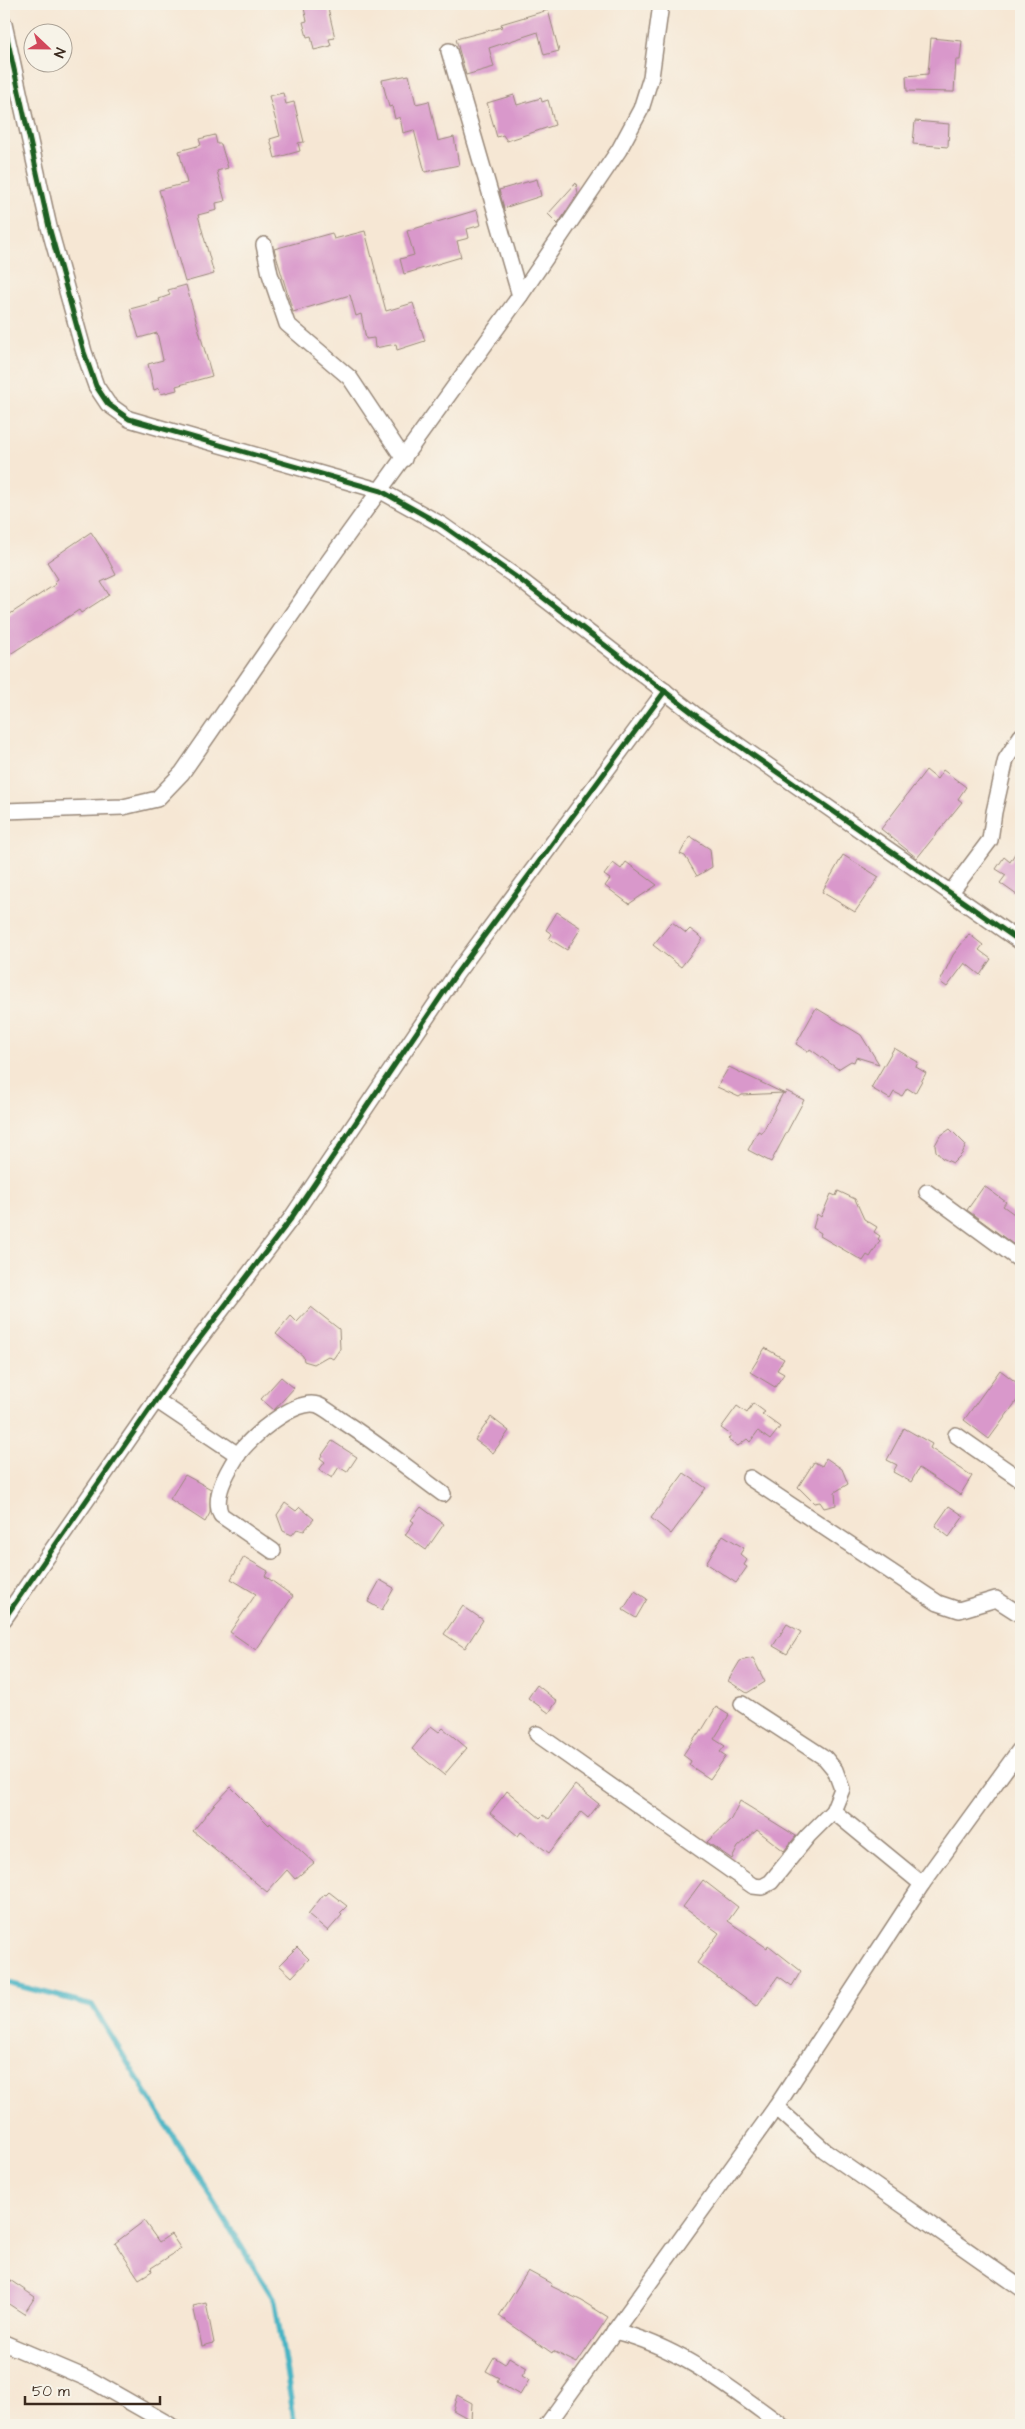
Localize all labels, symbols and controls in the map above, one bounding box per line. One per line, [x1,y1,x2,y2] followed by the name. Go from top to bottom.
[22,22,72,72] north arrow
[48,45,70,61] text: N
[25,2374,160,2406] scale bar
[32,2381,70,2402] text: 50 m

